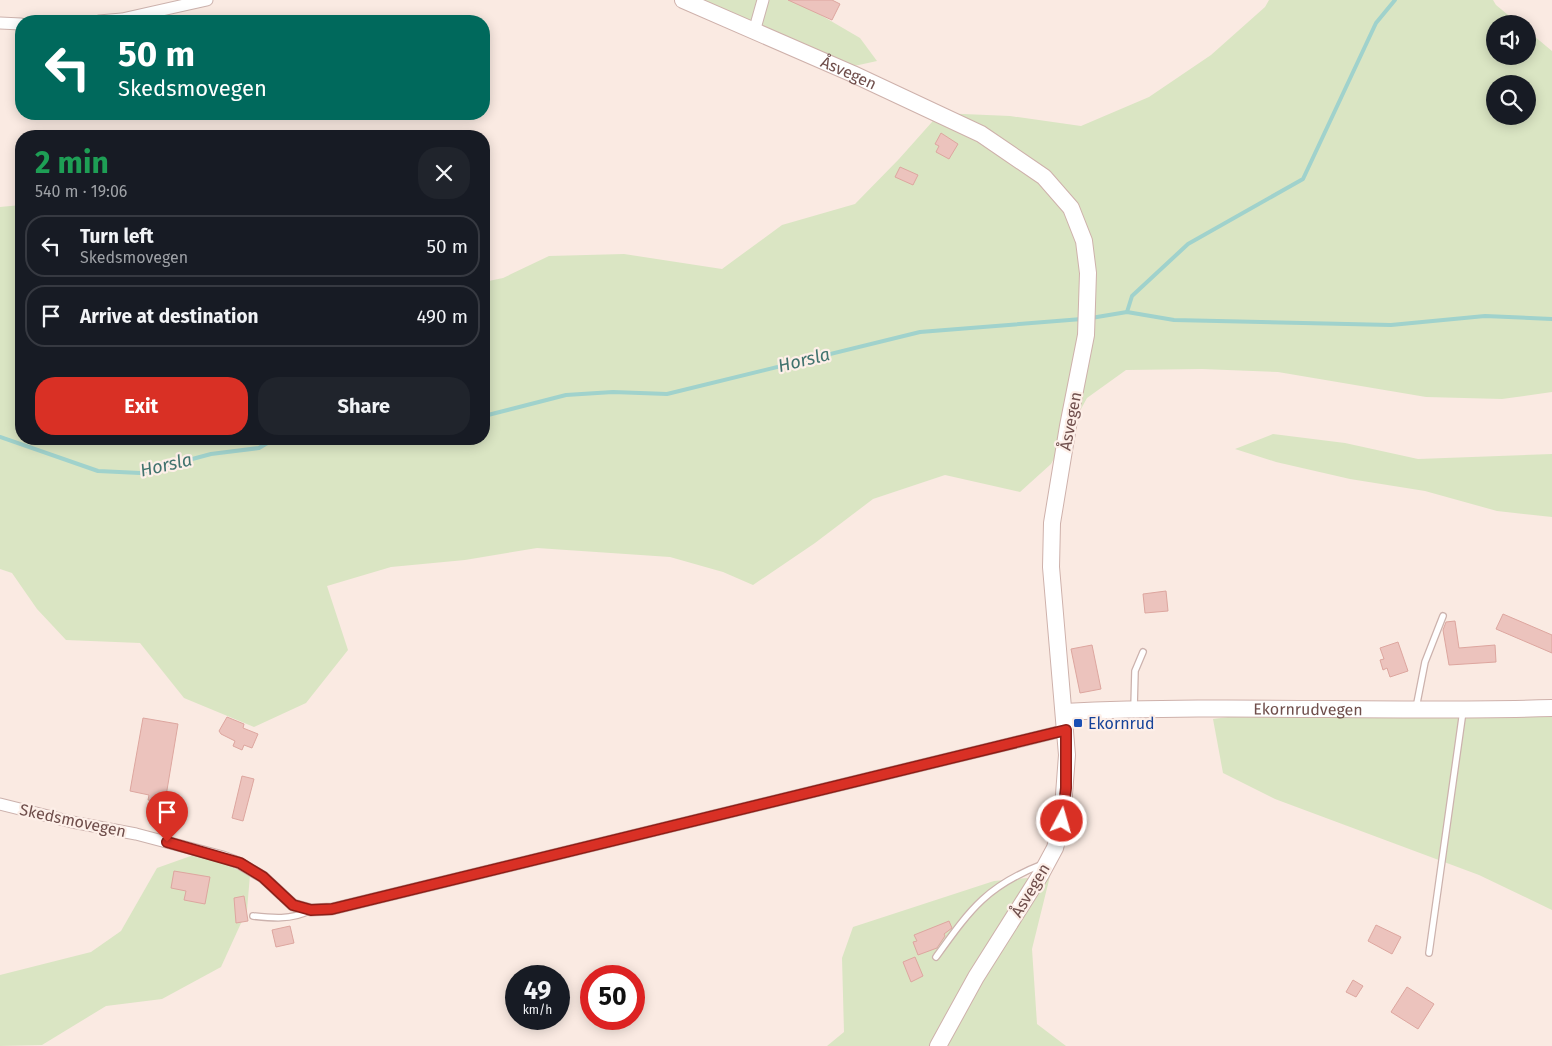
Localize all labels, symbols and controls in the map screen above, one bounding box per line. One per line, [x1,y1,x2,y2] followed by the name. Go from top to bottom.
[1486,15,1536,125] map controls
[1486,15,1536,65] button: sound
[118,33,195,75] text: 50 m
[35,35,100,100] icon: left
[818,51,880,94] street label: Åsvegen
[118,75,267,102] text: Skedsmovegen
[1486,75,1536,125] button: search
[35,145,109,181] text: 2 min
[418,147,470,199] button: close
[35,182,127,201] text: 540 m · 19:06
[80,225,154,248] text: Turn left
[37,232,65,260] icon: left
[427,235,468,258] text: 50 m
[80,248,188,267] text: Skedsmovegen
[37,302,65,330] icon: arrive
[80,305,259,328] text: Arrive at destination
[416,305,468,328] text: 490 m
[776,343,832,377] water label: Horsla
[35,377,248,435] button: Exit
[258,377,470,435] button: Share
[1055,390,1085,452] street label: Åsvegen
[138,448,194,482] water label: Horsla
[1253,700,1363,719] street label: Ekornrudvegen
[1088,714,1155,733] place label: Ekornrud
[1072,717,1084,729] marker: Ekornrud
[146,791,188,842] pin
[1035,794,1087,846] position arrow
[153,798,181,826] icon: arrive
[18,800,128,841] street label: Skedsmovegen
[1006,860,1054,920] street label: Åsvegen
[580,965,645,1030] speed limit sign: 50
[524,976,551,1006] text: 49
[523,1003,552,1017] text: km/h

